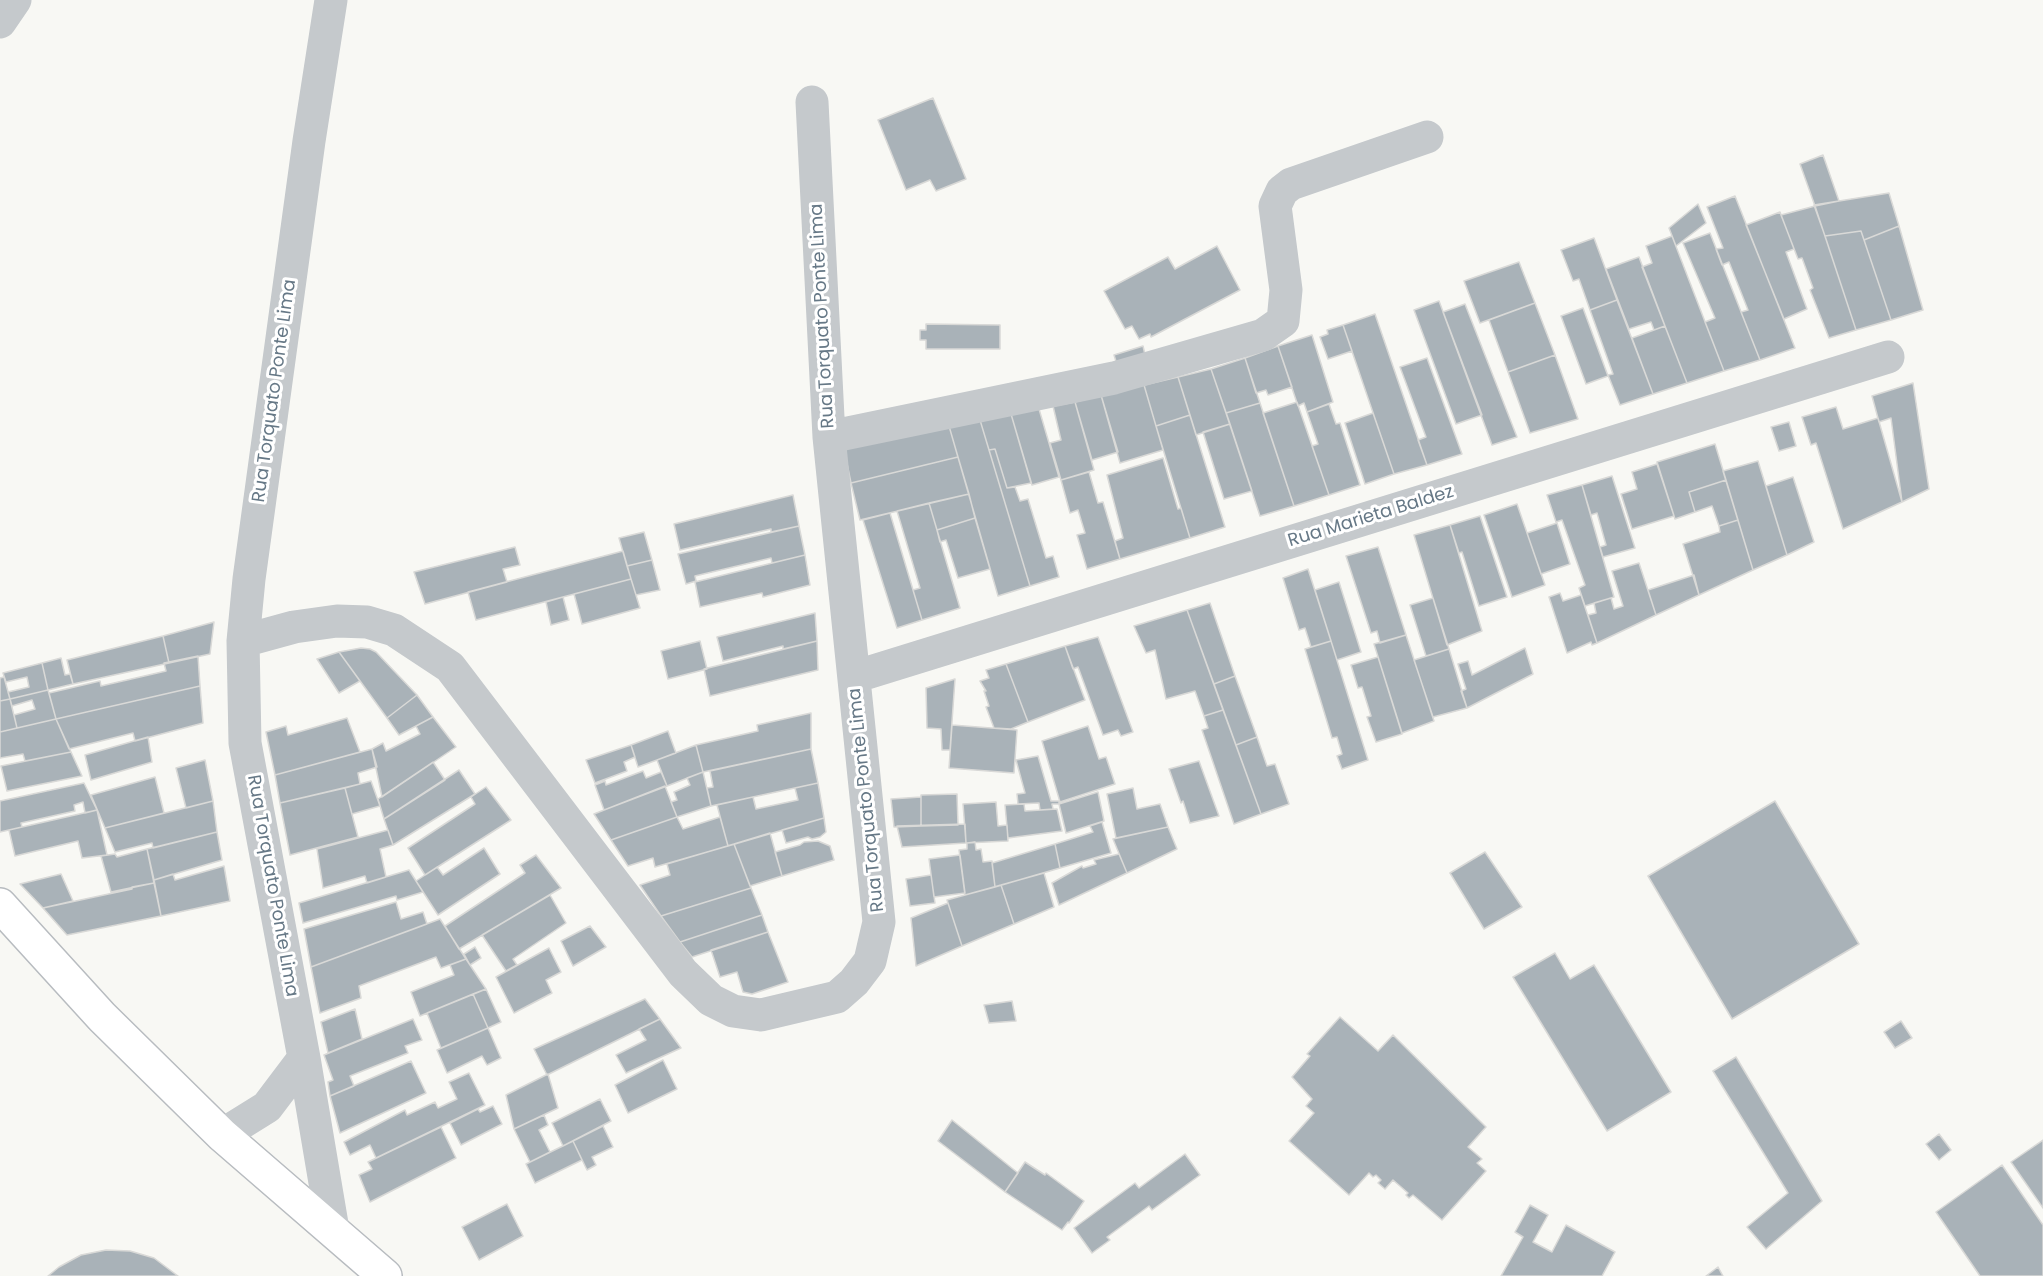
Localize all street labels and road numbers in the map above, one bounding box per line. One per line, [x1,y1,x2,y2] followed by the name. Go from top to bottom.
[806,203,840,429] street label: Rua Torquato Ponte Lima
[249,278,301,504] street label: Rua Torquato Ponte Lima
[1286,482,1456,552] street label: Rua Marieta Baldez
[844,687,890,913] street label: Rua Torquato Ponte Lima
[242,773,302,999] street label: Rua Torquato Ponte Lima

